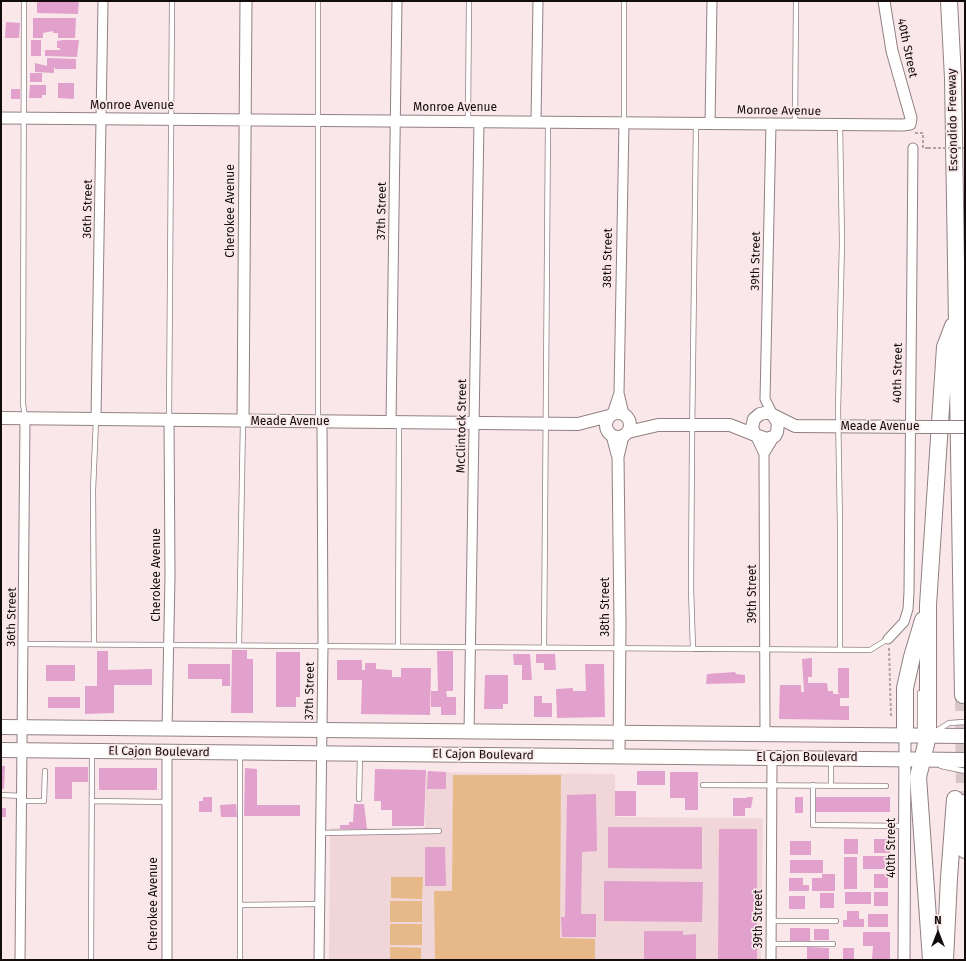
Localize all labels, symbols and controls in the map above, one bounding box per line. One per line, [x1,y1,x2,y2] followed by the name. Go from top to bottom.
[894,17,920,79] street label: 40th Street
[945,68,961,172] street label: Escondido Freeway
[90,99,174,113] street label: Monroe Avenue
[413,101,497,115] street label: Monroe Avenue
[737,103,821,119] street label: Monroe Avenue
[224,164,238,258] street label: Cherokee Avenue
[80,179,96,239] street label: 36th Street
[374,182,390,240] street label: 37th Street
[600,228,616,288] street label: 38th Street
[748,231,764,291] street label: 39th Street
[890,343,906,403] street label: 40th Street
[454,379,470,473] street label: McClintock Street
[250,415,330,429] street label: Meade Avenue
[840,420,920,434] street label: Meade Avenue
[150,528,164,622] street label: Cherokee Avenue
[746,564,760,624] street label: 39th Street
[599,577,613,637] street label: 38th Street
[4,587,20,647] street label: 36th Street
[302,662,318,720] street label: 37th Street
[108,744,210,760] street label: El Cajon Boulevard
[432,747,534,763] street label: El Cajon Boulevard
[756,751,858,765] street label: El Cajon Boulevard
[885,818,899,878] street label: 40th Street
[147,857,161,951] street label: Cherokee Avenue
[752,889,766,949] street label: 39th Street
[918,913,958,953] north arrow
[934,914,942,927] text: N

